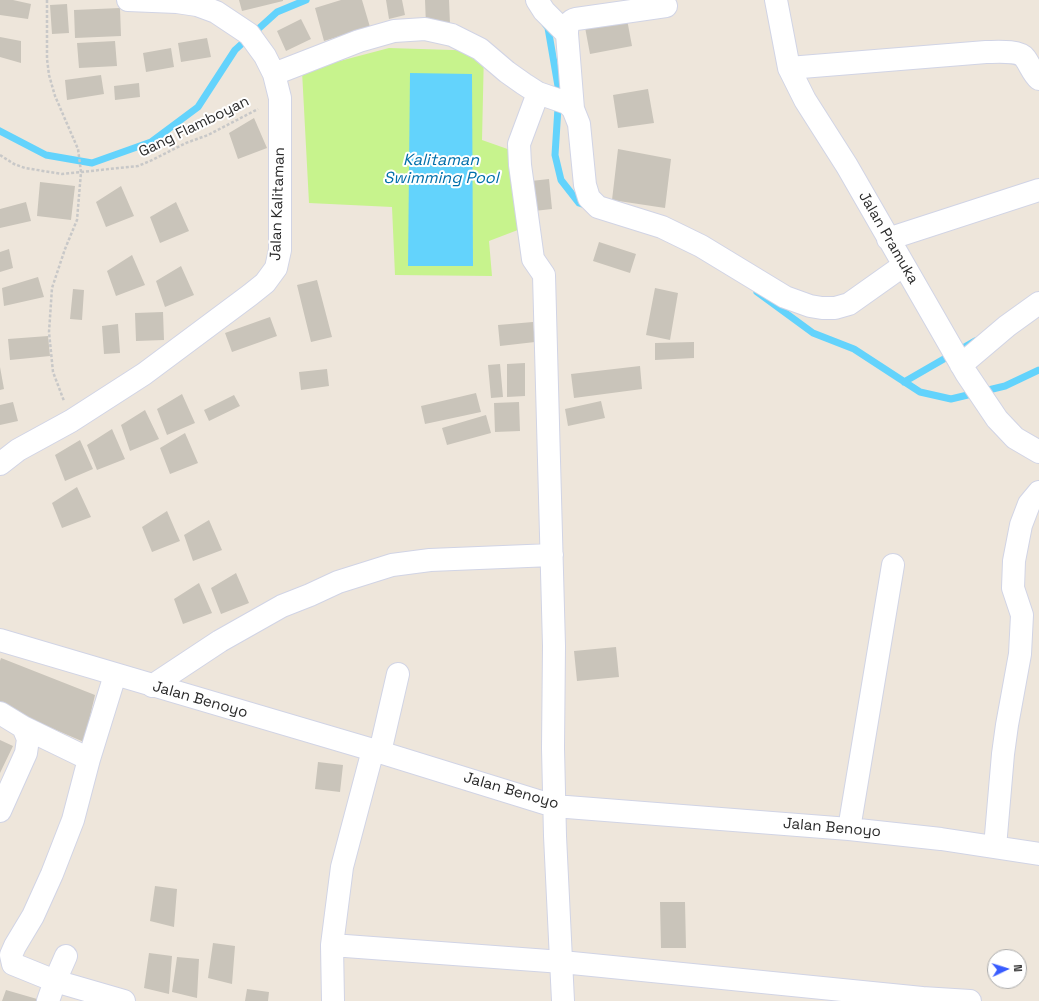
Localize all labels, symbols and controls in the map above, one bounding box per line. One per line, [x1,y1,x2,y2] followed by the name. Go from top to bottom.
[136,93,252,161] street label: Gang Flamboyan
[267,147,289,261] street label: Jalan Kalitaman
[383,151,499,189] water label: Kalitaman Swimming Pool
[854,188,922,288] street label: Jalan Pramuka
[150,678,250,722] street label: Jalan Benoyo
[461,769,561,813] street label: Jalan Benoyo
[782,815,882,841] street label: Jalan Benoyo
[987,949,1027,989] north arrow
[1011,964,1025,972] text: N

